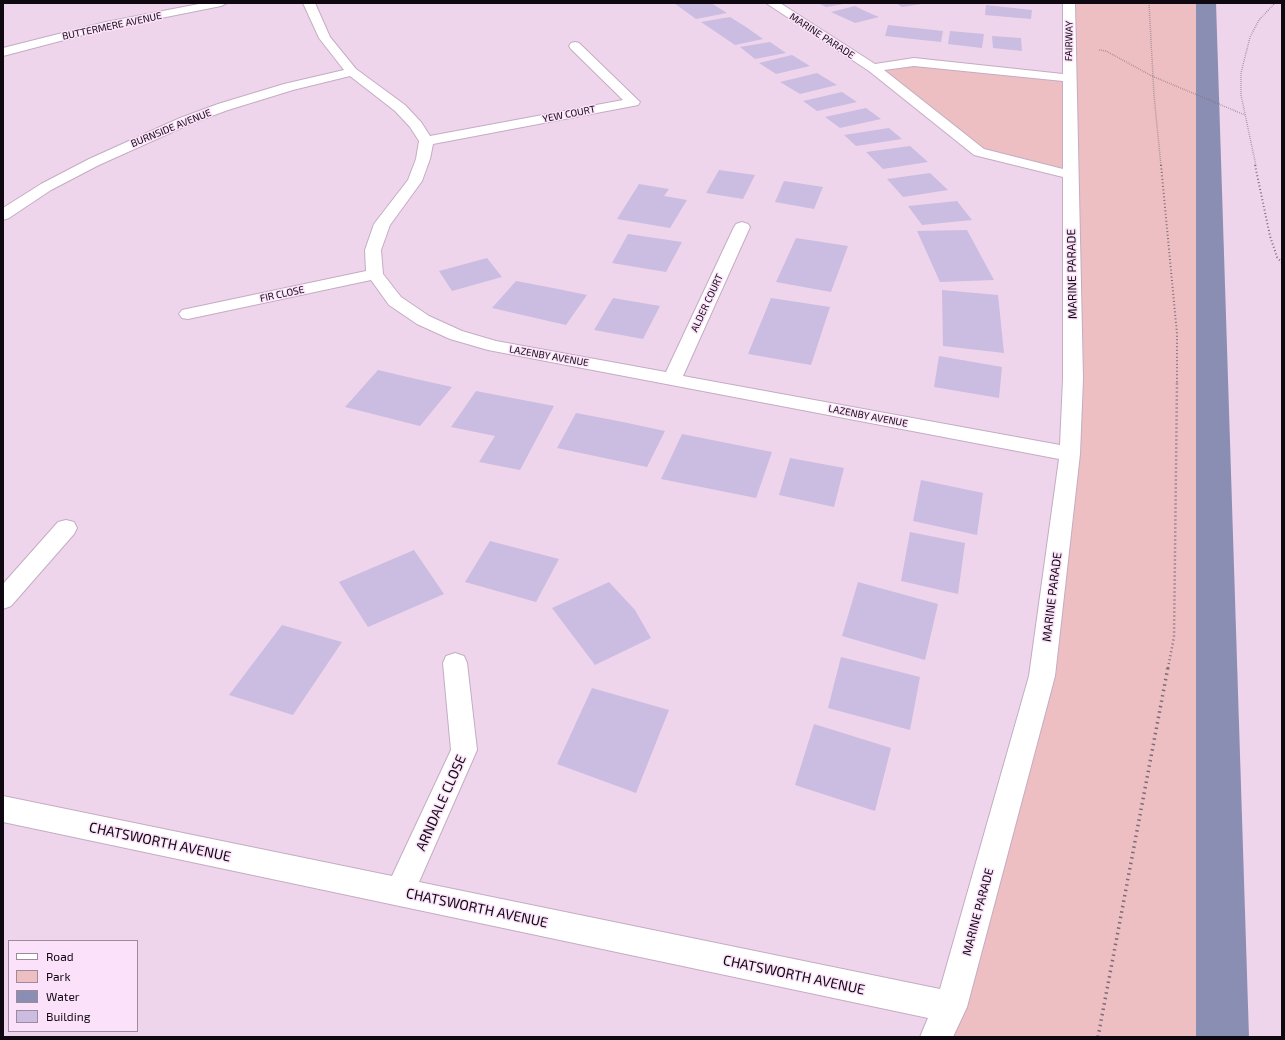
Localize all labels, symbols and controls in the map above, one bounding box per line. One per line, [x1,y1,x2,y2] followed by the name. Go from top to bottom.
[61,10,163,42] street label: BUTTERMERE AVENUE
[787,11,857,61] street label: MARINE PARADE
[1063,21,1075,61] street label: FAIRWAY
[541,103,597,125] street label: YEW COURT
[129,106,213,150] street label: BURNSIDE AVENUE
[1064,229,1080,319] street label: MARINE PARADE
[688,272,726,334] street label: ALDER COURT
[259,283,305,305] street label: FIR CLOSE
[508,343,590,369] street label: LAZENBY AVENUE
[827,402,909,430] street label: LAZENBY AVENUE
[1039,551,1065,643] street label: MARINE PARADE
[412,752,470,854] street label: ARNDALE CLOSE
[88,819,232,865] street label: CHATSWORTH AVENUE
[959,867,997,957] street label: MARINE PARADE
[405,885,549,931] street label: CHATSWORTH AVENUE
[8,940,138,1032] legend
[46,949,74,963] text: Road
[722,952,866,998] street label: CHATSWORTH AVENUE
[46,969,71,983] text: Park
[46,989,80,1003] text: Water
[46,1009,90,1023] text: Building

